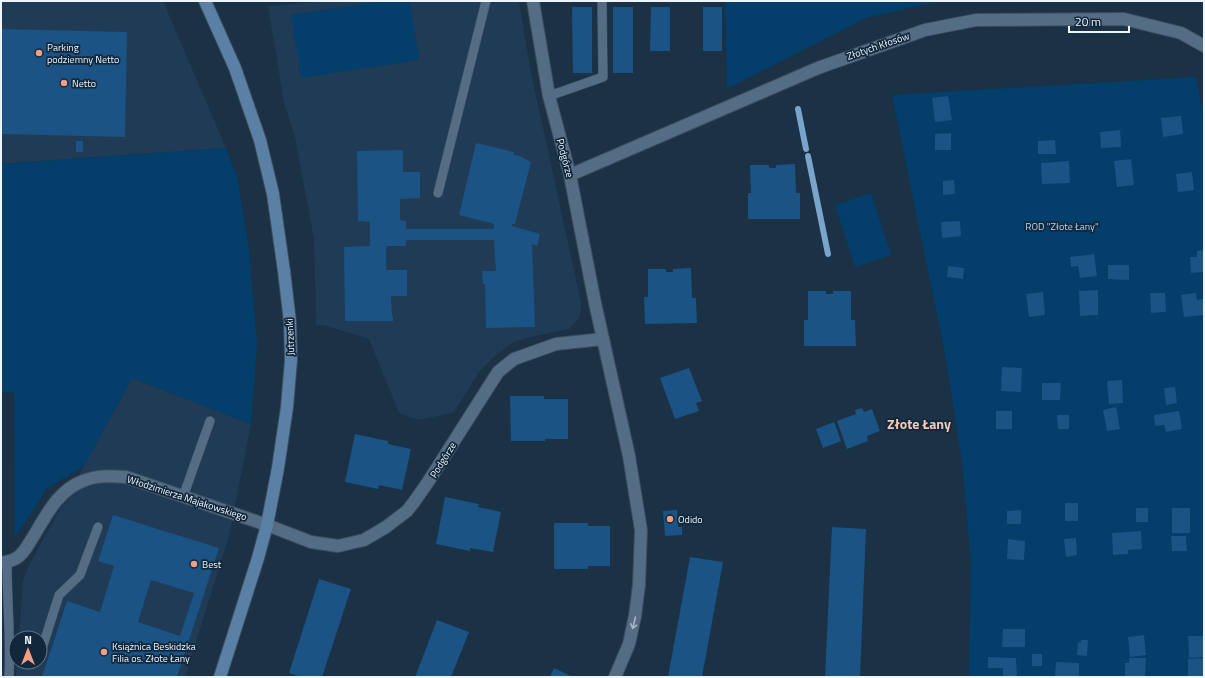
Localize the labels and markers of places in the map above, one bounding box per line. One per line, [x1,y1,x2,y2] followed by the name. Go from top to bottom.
[47,40,119,67] place label: Parking podziemny Netto
[34,48,44,58] marker: Parking podziemny Netto
[72,76,96,91] place label: Netto
[59,78,69,88] marker: Netto
[678,512,703,527] place label: Odido
[665,514,675,524] marker: Odido
[202,557,222,572] place label: Best
[189,559,199,569] marker: Best
[112,639,196,666] place label: Książnica Beskidzka Filia os. Złote Łany
[99,647,109,657] marker: Książnica Beskidzka Filia os. Złote Łany

